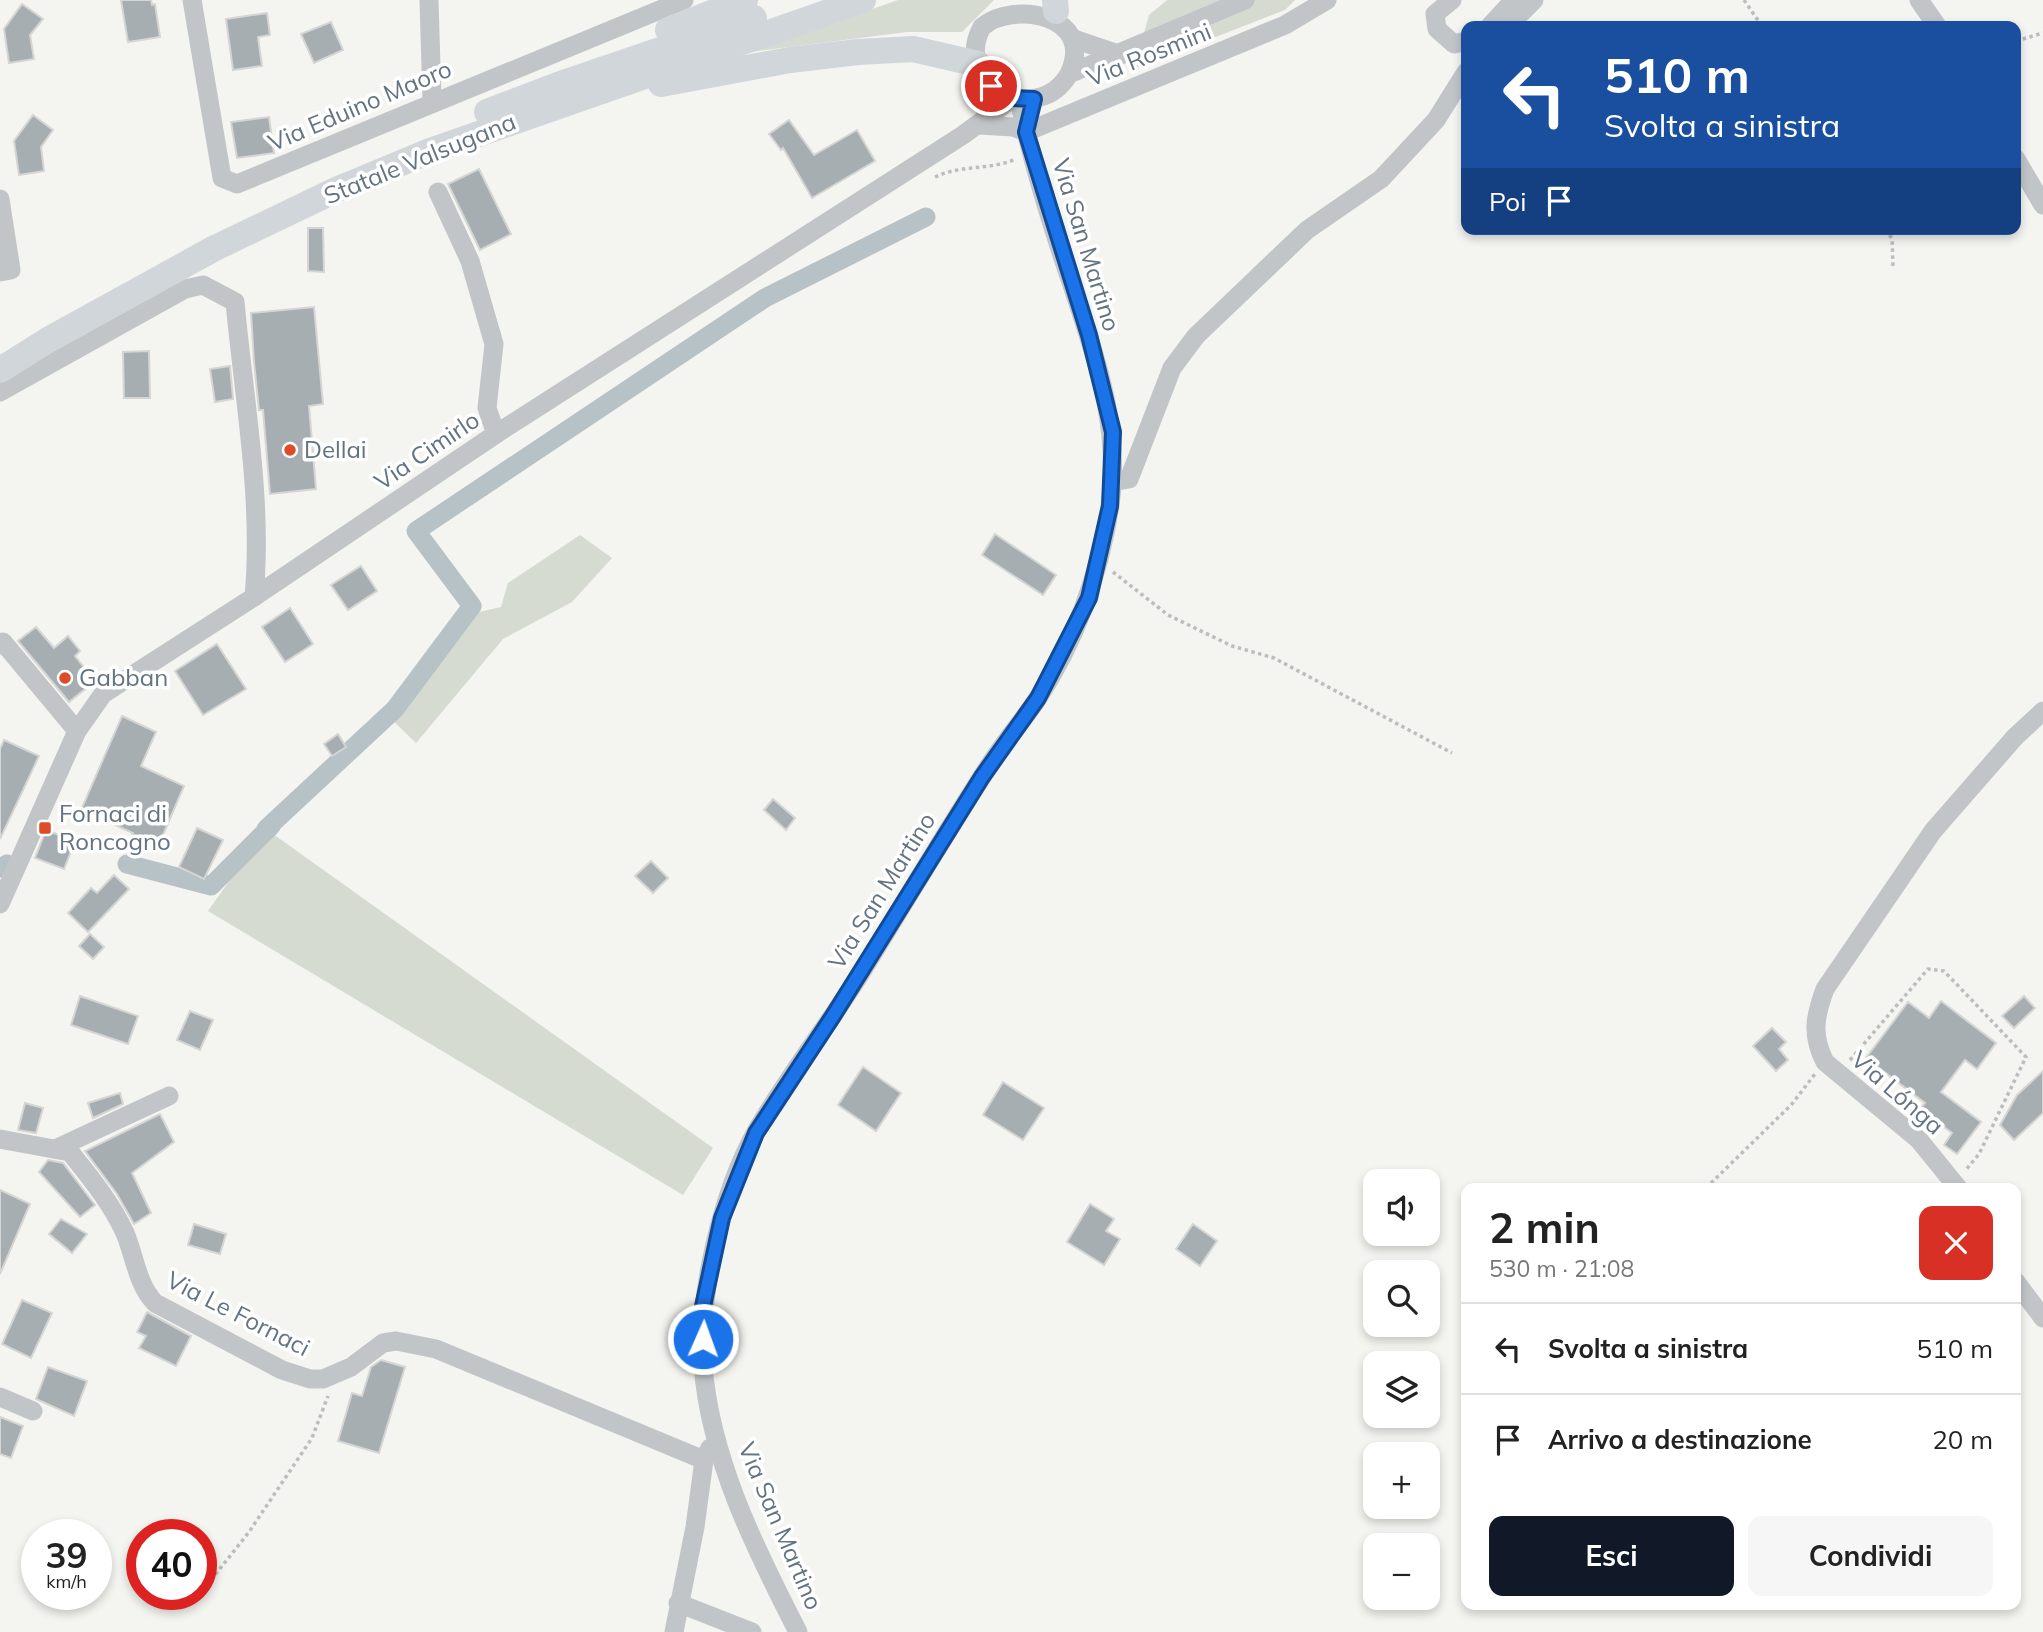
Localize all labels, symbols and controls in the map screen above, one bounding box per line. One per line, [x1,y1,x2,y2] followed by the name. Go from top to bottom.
[1082,16,1215,93] street label: Via Rosmini
[1604,44,1750,105] text: 510 m
[1489,49,1580,140] icon: left
[263,53,456,157] street label: Via Eduino Maoro
[961,56,1021,116] pin
[972,67,1010,105] icon: arrive
[1604,105,1840,145] text: Svolta a sinistra
[319,106,520,210] street label: Statale Valsugana
[1046,155,1127,335] street label: Via San Martino
[1540,182,1578,220] icon: arrive
[1489,185,1526,218] text: Poi
[368,404,485,496] street label: Via Cimirlo
[304,434,367,464] place label: Dellai
[282,442,298,458] marker: Dellai
[79,662,168,692] place label: Gabban
[57,670,73,686] marker: Gabban
[59,798,171,856] place label: Fornaci di Roncogno
[821,807,941,974] street label: Via San Martino
[37,820,53,836] marker: Fornaci di Roncogno
[1845,1044,1950,1141] street label: Via Lónga
[1363,1169,1440,1610] map controls
[1363,1169,1440,1246] button: sound
[1489,1201,1600,1254] text: 2 min
[1919,1206,1993,1280] button: close
[1489,1254,1634,1283] text: 530 m · 21:08
[1363,1260,1440,1337] button: search
[162,1264,315,1362] street label: Via Le Fornaci
[666,1302,740,1376] position arrow
[1489,1330,1527,1368] icon: left
[1548,1332,1748,1365] text: Svolta a sinistra
[1917,1332,1993,1365] text: 510 m
[1363,1351,1440,1428] button: layers
[1489,1421,1527,1459] icon: arrive
[1548,1423,1812,1456] text: Arrivo a destinazione
[1932,1423,1993,1456] text: 20 m
[732,1437,830,1614] street label: Via San Martino
[1363,1442,1440,1519] button: +
[1489,1516,1734,1596] button: Esci
[1748,1516,1993,1596] button: Condividi
[126,1519,217,1610] speed limit sign: 40
[45,1533,88,1577] text: 39
[1363,1533,1440,1610] button: −
[46,1570,87,1593] text: km/h

